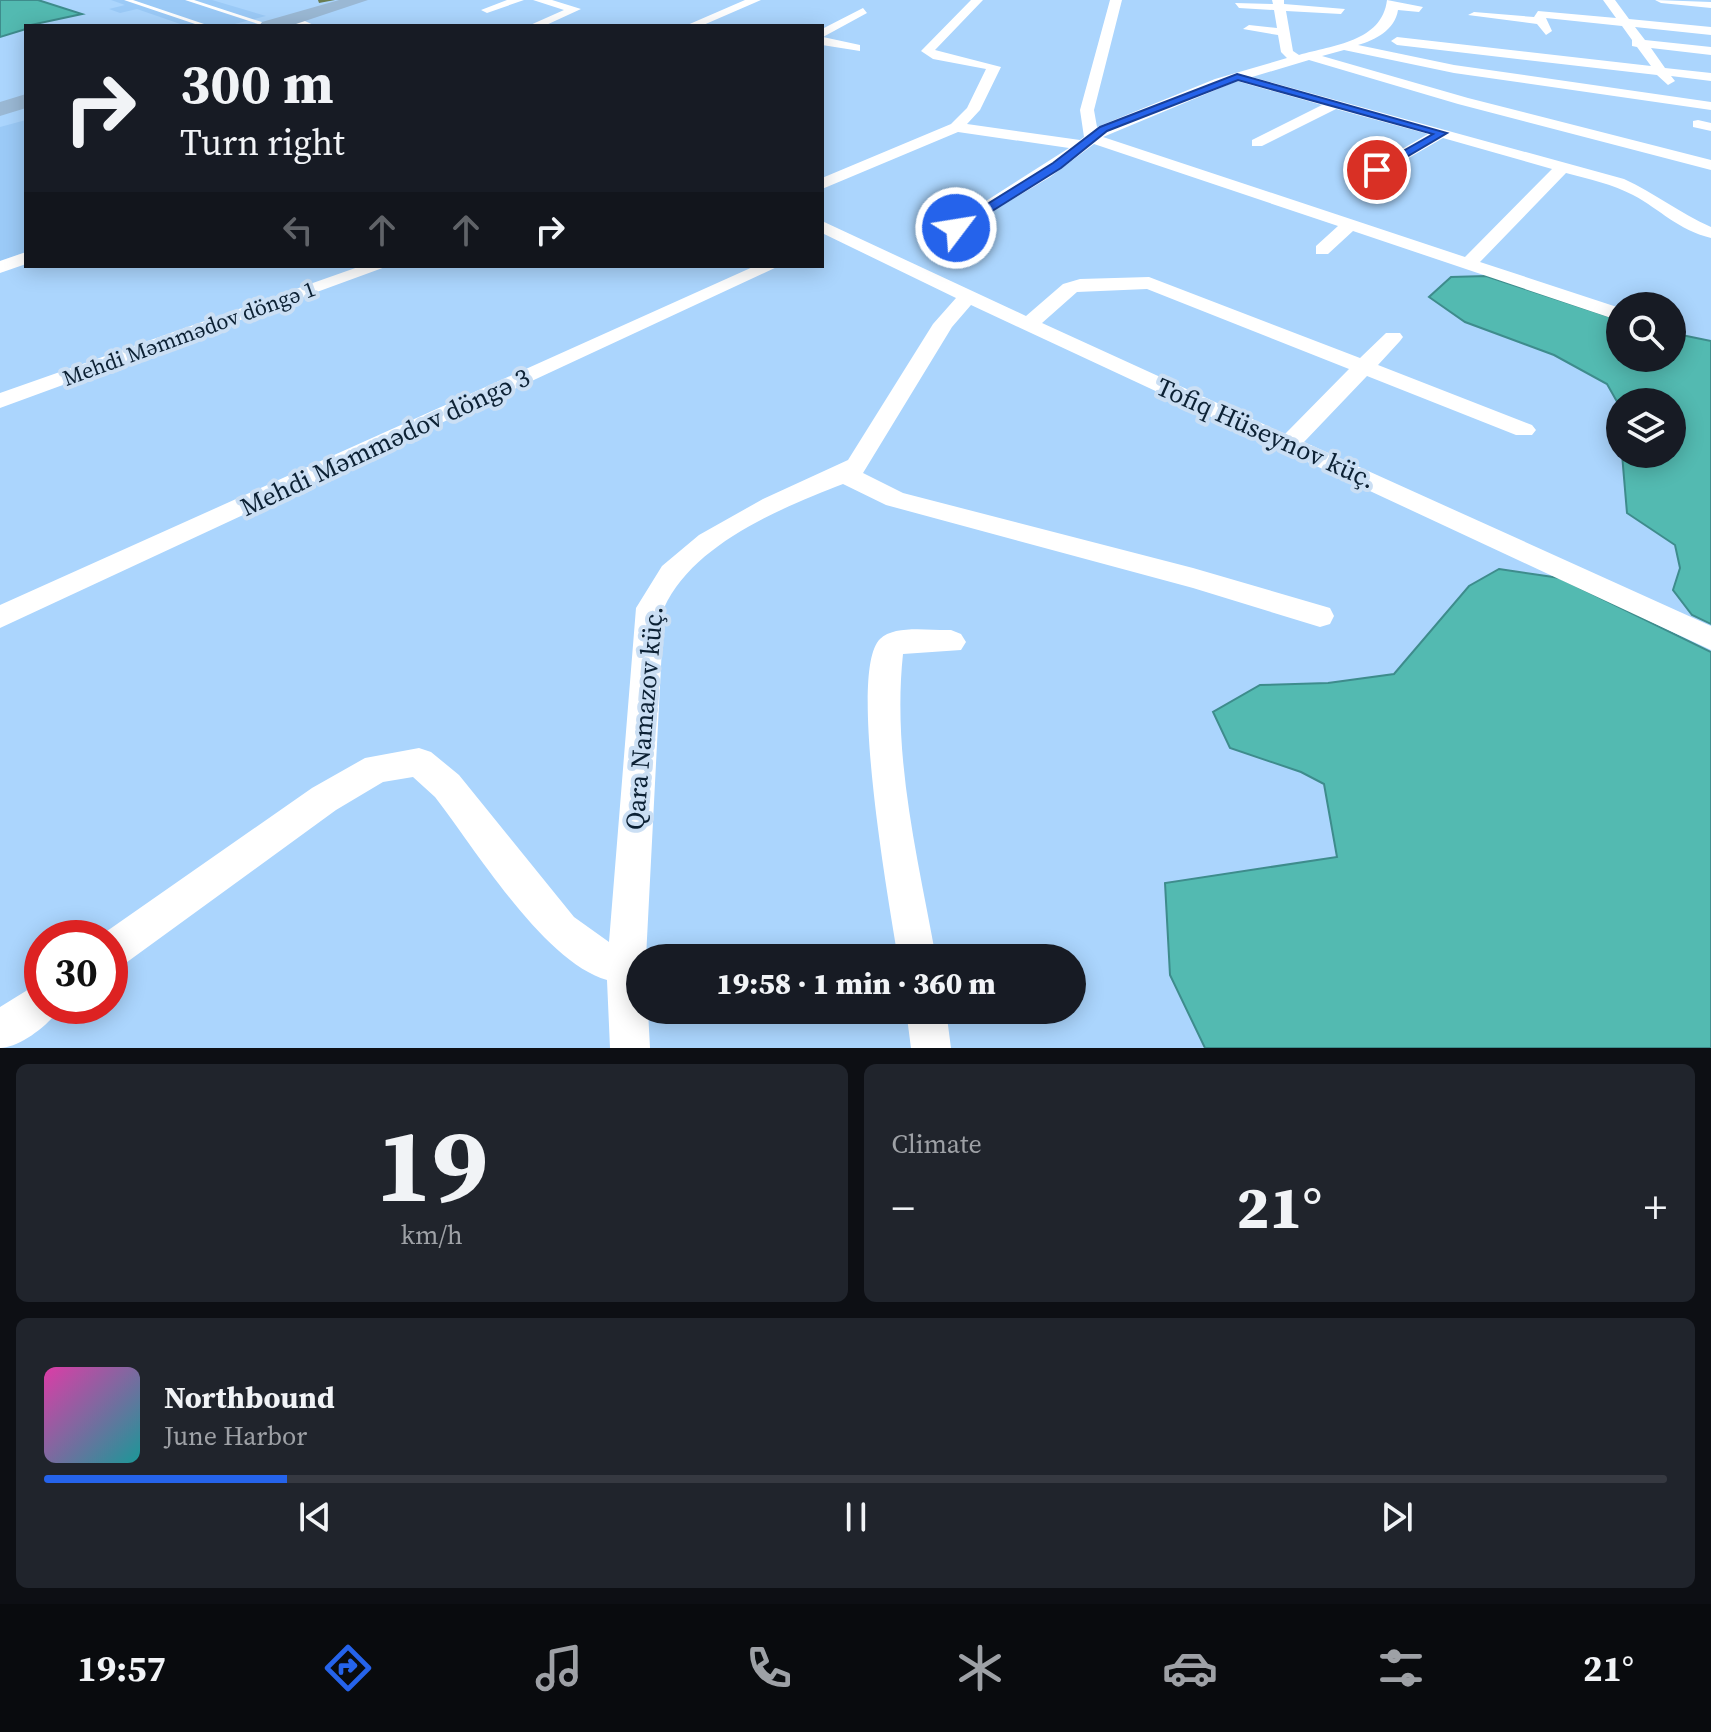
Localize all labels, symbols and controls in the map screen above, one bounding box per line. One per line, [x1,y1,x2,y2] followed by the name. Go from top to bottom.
[180,45,334,122] text: 300 m
[48,56,152,160] icon: right
[180,118,345,167] text: Turn right
[1343,136,1411,204] pin
[1355,148,1399,192] icon: arrive
[914,186,998,270] position arrow
[276,208,320,252] icon: left
[360,208,404,252] icon: ahead
[444,208,488,252] icon: ahead
[528,208,572,252] icon: right
[58,273,320,393] street label: Mehdi Məmmədov döngə 1
[1606,292,1686,468] map controls
[1606,292,1686,372] button: search
[234,359,536,525] street label: Mehdi Məmmədov döngə 3
[1151,369,1381,497] street label: Tofiq Hüseynov küç.
[1606,388,1686,468] button: layers
[616,604,672,832] street label: Qara Namazov küç.
[24,920,128,1024] speed limit sign: 30
[716,963,996,1004] text: 19:58 · 1 min · 360 m
[375,1093,488,1236] text: 19
[892,1126,982,1162] text: Climate
[1236,1166,1322,1248] text: 21°
[892,1177,915,1238] text: −
[1644,1177,1667,1238] text: +
[401,1217,463,1253] text: km/h
[164,1377,335,1418] text: Northbound
[164,1418,307,1454] text: June Harbor
[293,1495,337,1539] icon: previous
[834,1495,878,1539] icon: pause
[1375,1495,1419,1539] icon: next
[320,1640,376,1696] icon: directions
[531,1640,587,1696] icon: music
[741,1640,797,1696] icon: phone
[952,1640,1008,1696] icon: climate
[1162,1640,1218,1696] icon: car
[1373,1640,1429,1696] icon: filters
[77,1644,166,1693] text: 19:57
[1583,1644,1634,1693] text: 21°

